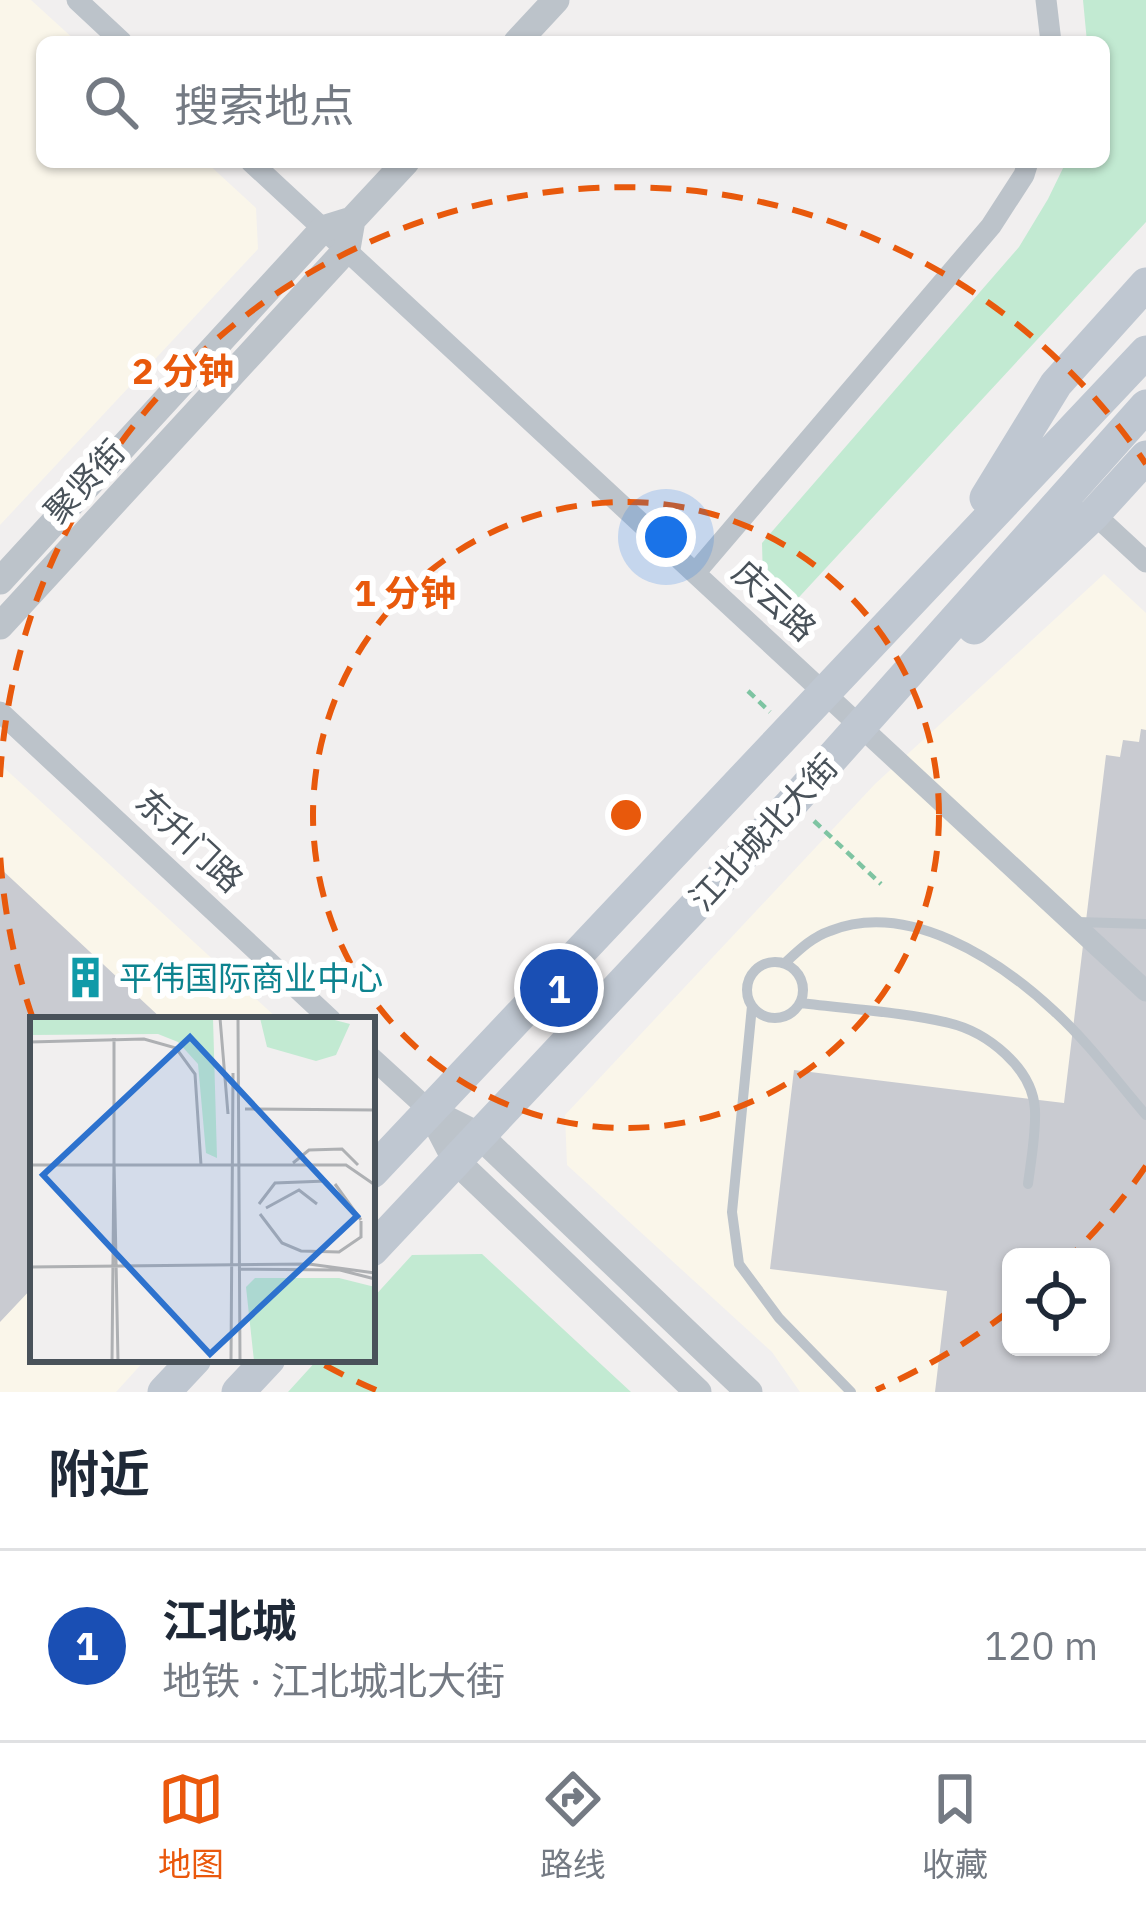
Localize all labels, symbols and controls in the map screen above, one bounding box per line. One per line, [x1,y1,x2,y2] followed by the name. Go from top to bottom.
[36,36,1110,168] search box
[78,69,144,135] icon: search
[174,76,354,134] text: 搜索地点
[132,347,234,394] text: 2 分钟
[35,430,133,532] street label: 聚贤街
[636,507,696,567] your location
[724,551,826,649] street label: 庆云路
[354,569,456,616] text: 1 分钟
[680,745,846,919] street label: 江北城北大街
[127,779,253,901] street label: 东升门路
[605,794,647,836] centre of rings
[520,943,598,1033] pin: 1
[62,954,108,1000] building icon: 平伟国际商业中心
[119,956,383,999] place label: 平伟国际商业中心
[30,1017,375,1362] inset map
[1002,1248,1110,1356] map controls
[1002,1248,1110,1356] button: locate
[48,1440,150,1506] text: 附近
[162,1591,297,1649] text: 江北城
[75,1620,99,1671] text: 1
[985,1620,1098,1671] text: 120 m
[162,1655,505,1706] text: 地铁 · 江北城北大街
[158,1766,224,1886] tab: 地图
[540,1766,606,1886] tab: 路线
[922,1766,988,1886] tab: 收藏

